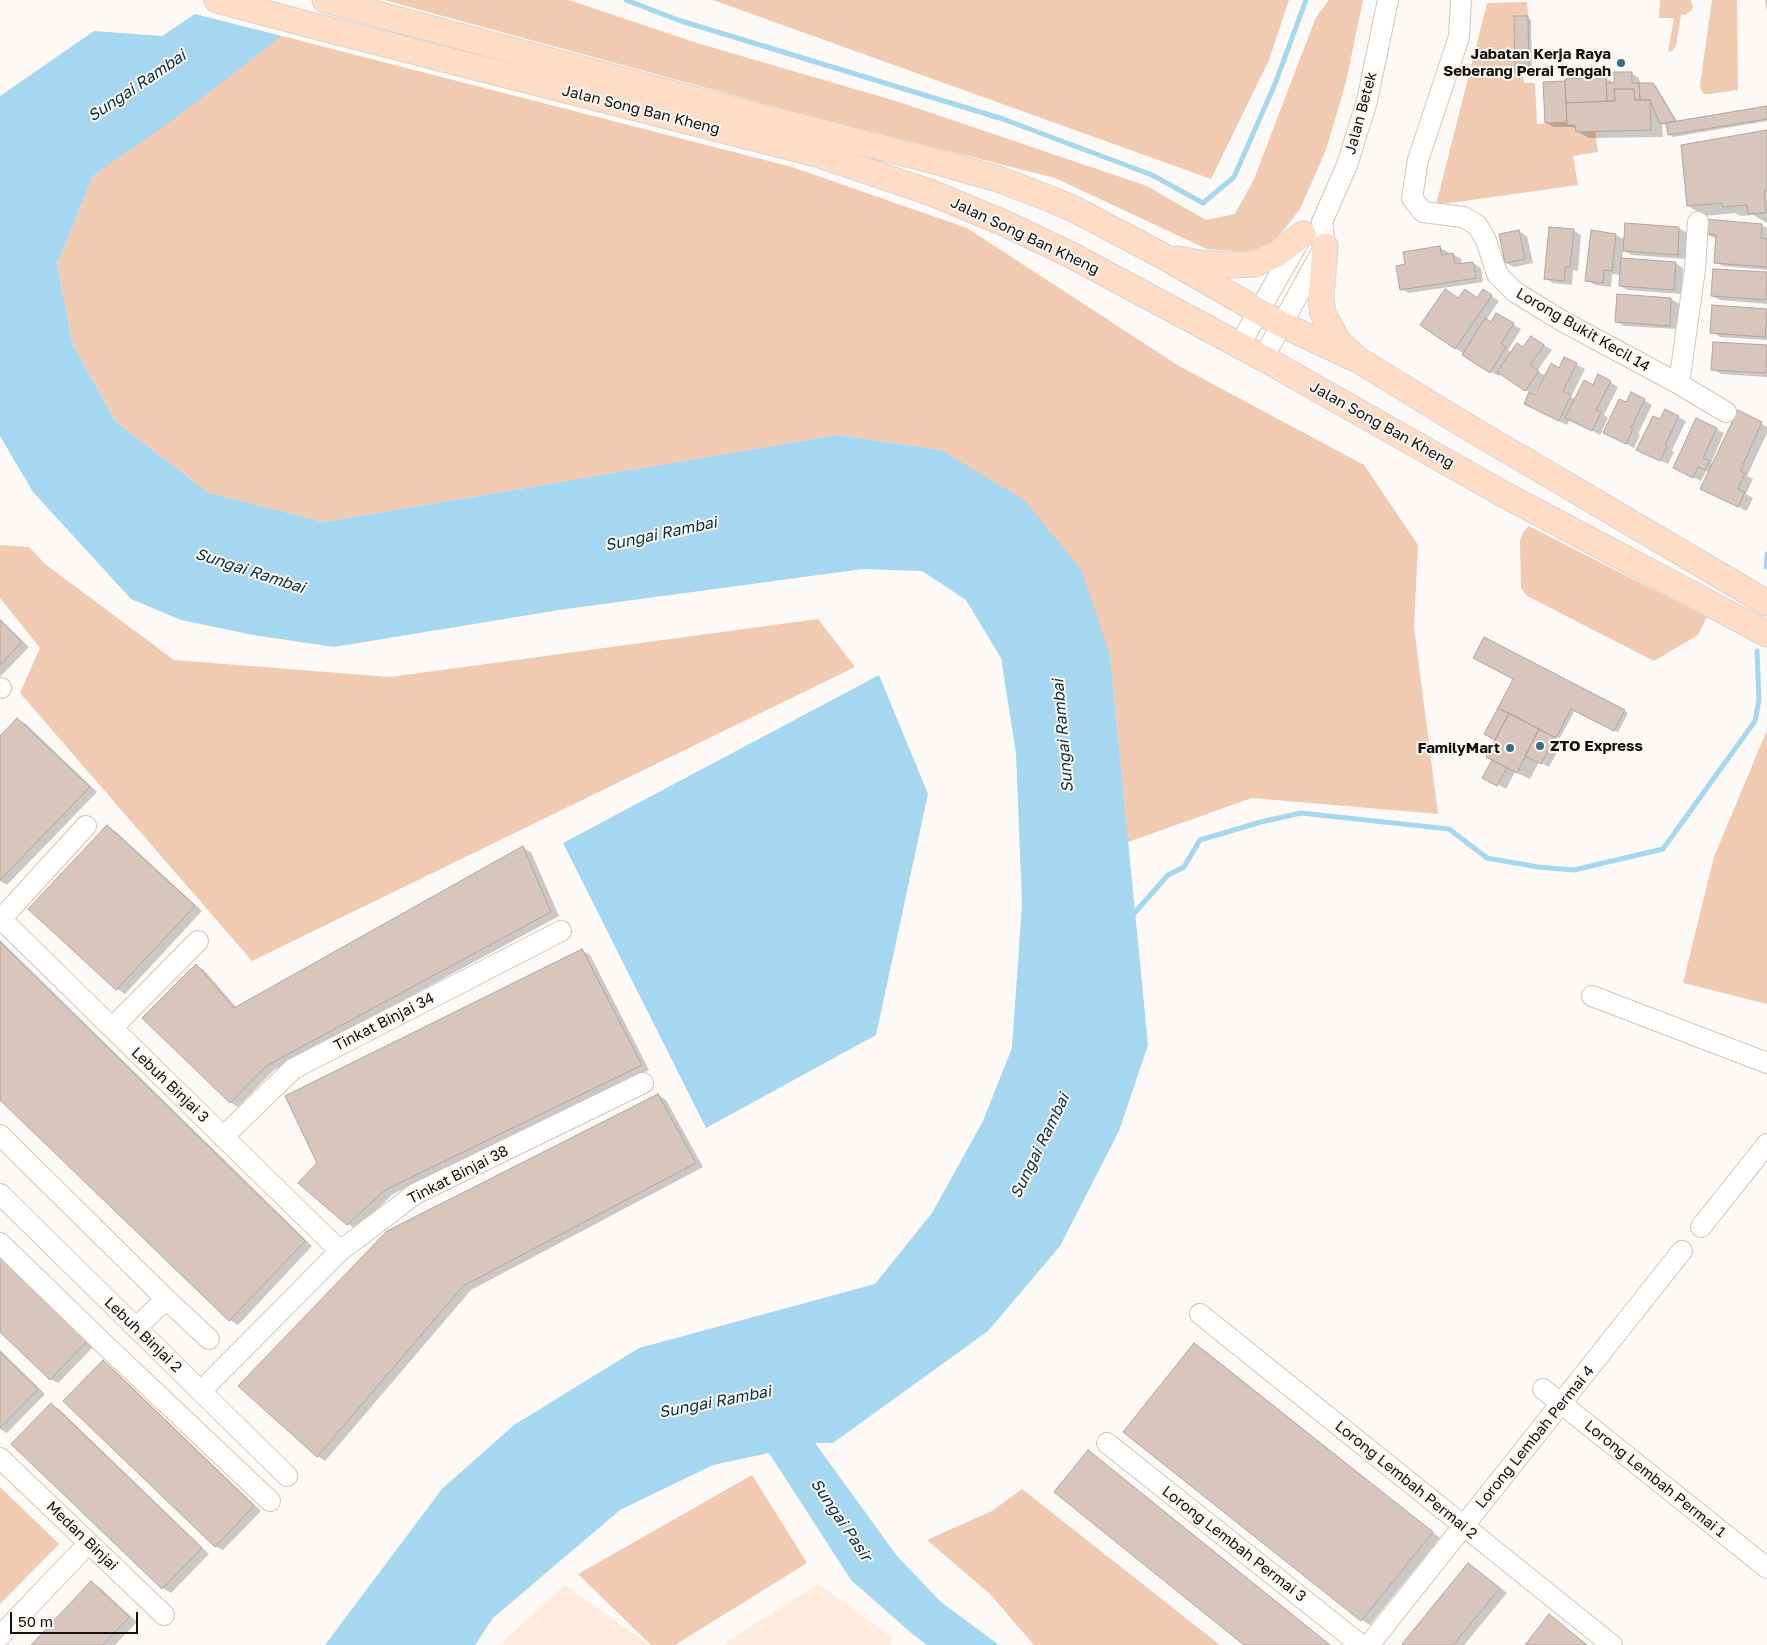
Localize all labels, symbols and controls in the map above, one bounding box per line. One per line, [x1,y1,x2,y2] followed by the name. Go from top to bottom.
[1443,45,1611,80] place label: Jabatan Kerja Raya Seberang Perai Tengah
[84,46,190,126] water label: Sungai Rambai
[1615,57,1627,69] marker: Jabatan Kerja Raya Seberang Perai Tengah
[1341,70,1381,156] street label: Jalan Betek
[560,82,722,138] street label: Jalan Song Ban Kheng
[948,194,1102,278] street label: Jalan Song Ban Kheng
[1513,284,1653,376] street label: Lorong Bukit Kecil 14
[1307,378,1457,472] street label: Jalan Song Ban Kheng
[603,513,719,555] water label: Sungai Rambai
[193,544,307,598] water label: Sungai Rambai
[1048,678,1078,794] water label: Sungai Rambai
[1550,737,1643,755] place label: ZTO Express
[1418,739,1500,757] place label: FamilyMart
[1534,740,1546,752] marker: ZTO Express
[1504,742,1516,754] marker: FamilyMart
[331,989,437,1055] street label: Tinkat Binjai 34
[128,1044,212,1126] street label: Lebuh Binjai 3
[1006,1091,1074,1201] water label: Sungai Rambai
[405,1142,511,1208] street label: Tinkat Binjai 38
[101,1294,185,1376] street label: Lebuh Binjai 2
[1472,1362,1598,1512] street label: Lorong Lembah Permai 4
[657,1382,773,1422] water label: Sungai Rambai
[1331,1417,1481,1543] street label: Lorong Lembah Permai 2
[1581,1417,1729,1541] street label: Lorong Lembah Permai 1
[806,1475,876,1565] water label: Sungai Pasir
[1158,1482,1310,1606] street label: Lorong Lembah Permai 3
[43,1498,121,1574] street label: Medan Binjai
[12,1602,140,1634] scale bar
[18,1612,53,1630] text: 50 m

